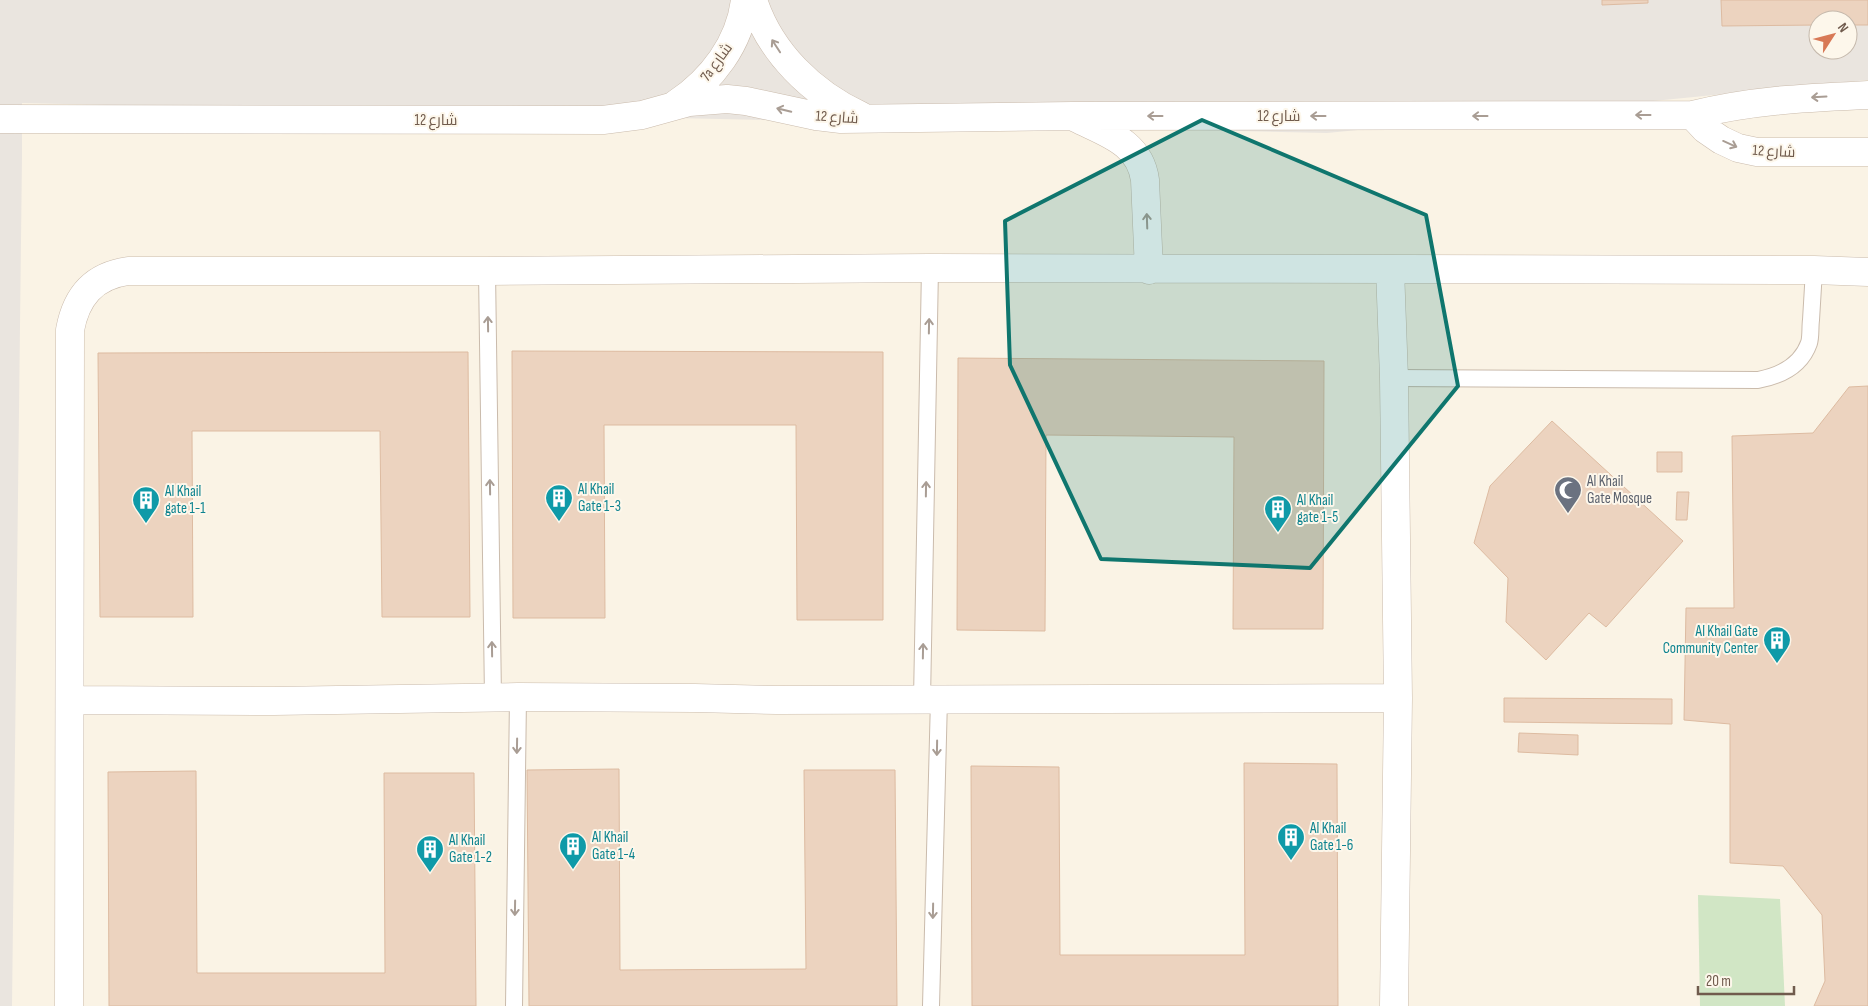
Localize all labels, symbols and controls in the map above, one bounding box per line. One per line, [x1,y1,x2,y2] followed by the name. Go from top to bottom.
[1808,10,1858,60] north arrow
[1834,20,1852,36] text: N
[696,39,738,86] street label: 7a شارع
[771,39,781,53] one-way arrow
[1812,92,1828,102] one-way arrow
[777,105,793,114] one-way arrow
[815,107,859,129] street label: شارع 12
[1257,107,1301,127] street label: شارع 12
[1635,110,1652,120] one-way arrow
[414,111,458,131] street label: شارع 12
[1148,111,1164,121] one-way arrow
[1310,111,1326,121] one-way arrow
[1473,111,1489,121] one-way arrow
[1722,140,1737,150] one-way arrow
[1752,141,1796,163] street label: شارع 12
[1142,213,1152,230] one-way arrow
[483,316,493,332] one-way arrow
[925,318,934,334] one-way arrow
[1586,472,1652,508] place label: Al Khail Gate Mosque
[1553,475,1583,514] mosque icon: Al Khail Gate Mosque
[485,479,495,495] one-way arrow
[577,480,621,516] place label: Al Khail Gate 1-3
[922,481,931,497] one-way arrow
[164,482,206,518] place label: Al Khail gate 1-1
[544,483,574,522] building icon: Al Khail Gate 1-3
[131,485,161,524] building icon: Al Khail gate 1-1
[1296,491,1338,527] place label: Al Khail gate 1-5
[1263,494,1293,533] building icon: Al Khail gate 1-5
[1663,622,1759,658] place label: Al Khail Gate Community Center
[1762,625,1792,664] building icon: Al Khail Gate Community Center
[487,641,497,658] one-way arrow
[919,643,928,659] one-way arrow
[512,737,522,753] one-way arrow
[933,740,942,756] one-way arrow
[1309,819,1353,855] place label: Al Khail Gate 1-6
[1276,822,1306,861] building icon: Al Khail Gate 1-6
[591,828,635,864] place label: Al Khail Gate 1-4
[448,831,492,867] place label: Al Khail Gate 1-2
[558,831,588,870] building icon: Al Khail Gate 1-4
[415,834,445,873] building icon: Al Khail Gate 1-2
[510,900,520,916] one-way arrow
[928,902,938,918] one-way arrow
[1698,964,1794,996] scale bar
[1706,972,1731,991] text: 20 m

